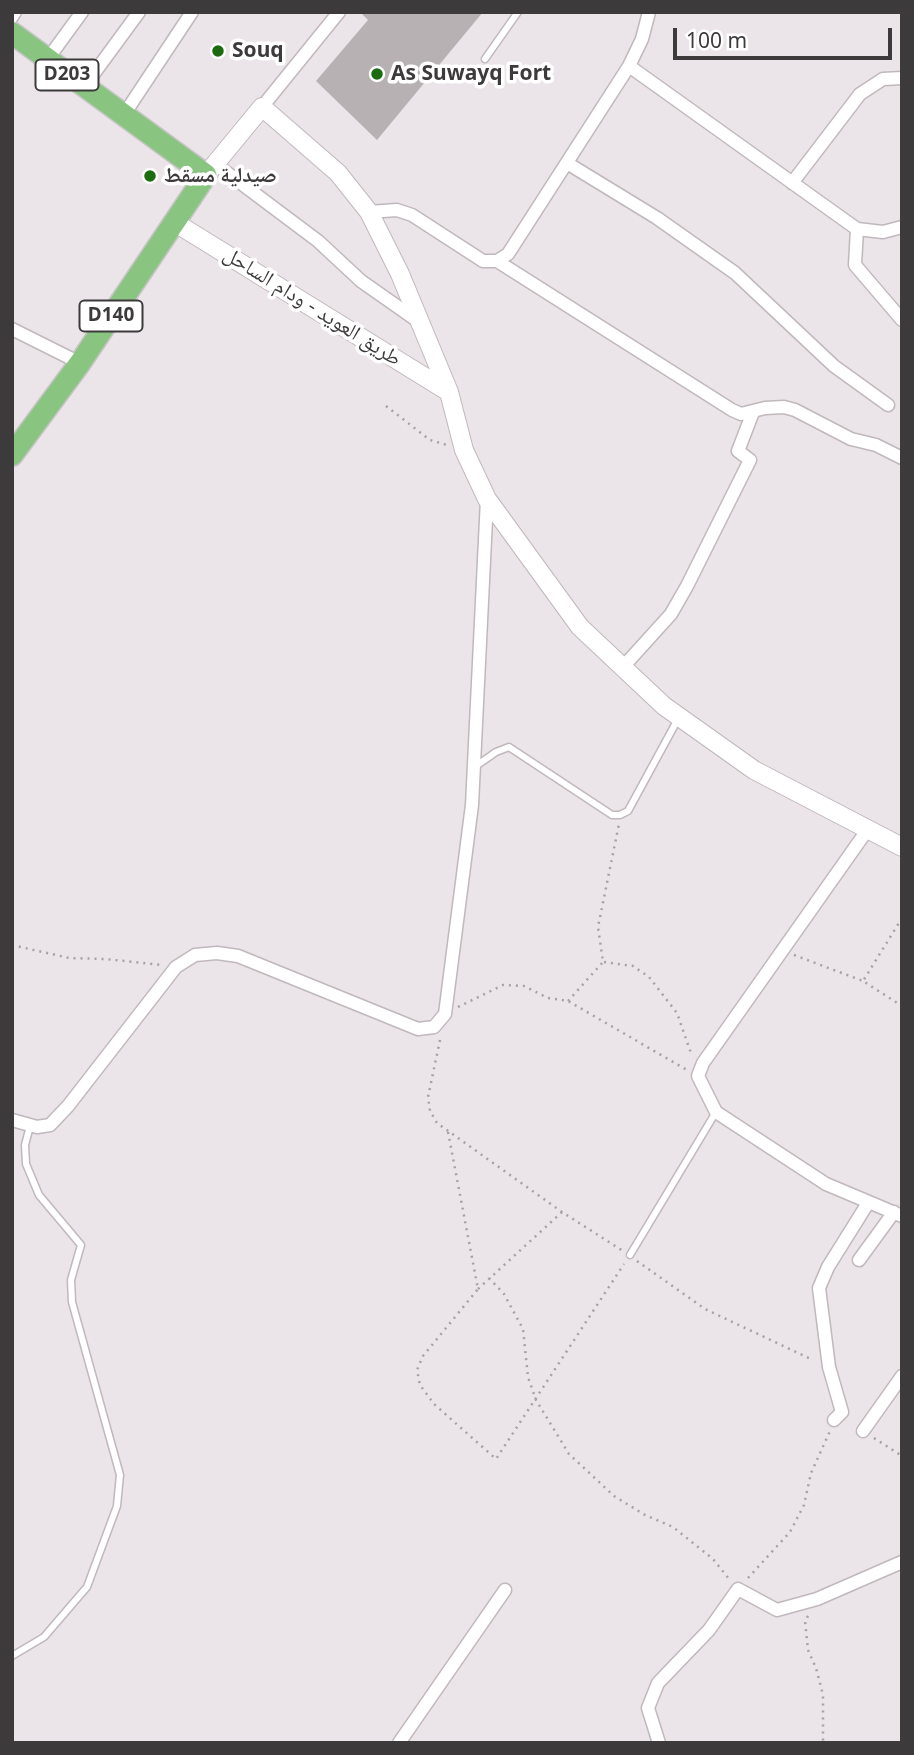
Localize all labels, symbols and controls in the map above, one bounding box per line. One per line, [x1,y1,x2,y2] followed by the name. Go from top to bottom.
[676,14,895,58] scale bar
[686,26,747,54] text: 100 m
[232,38,284,64] place label: Souq
[210,43,226,59] marker: Souq
[36,60,98,90] road number: D203
[391,61,551,87] place label: As Suwayq Fort
[369,66,385,82] marker: As Suwayq Fort
[164,163,277,189] place label: صيدلية مسقط
[142,168,158,184] marker: صيدلية مسقط
[218,242,406,372] street label: طريق العويد - ودام الساحل
[80,300,142,332] road number: D140

